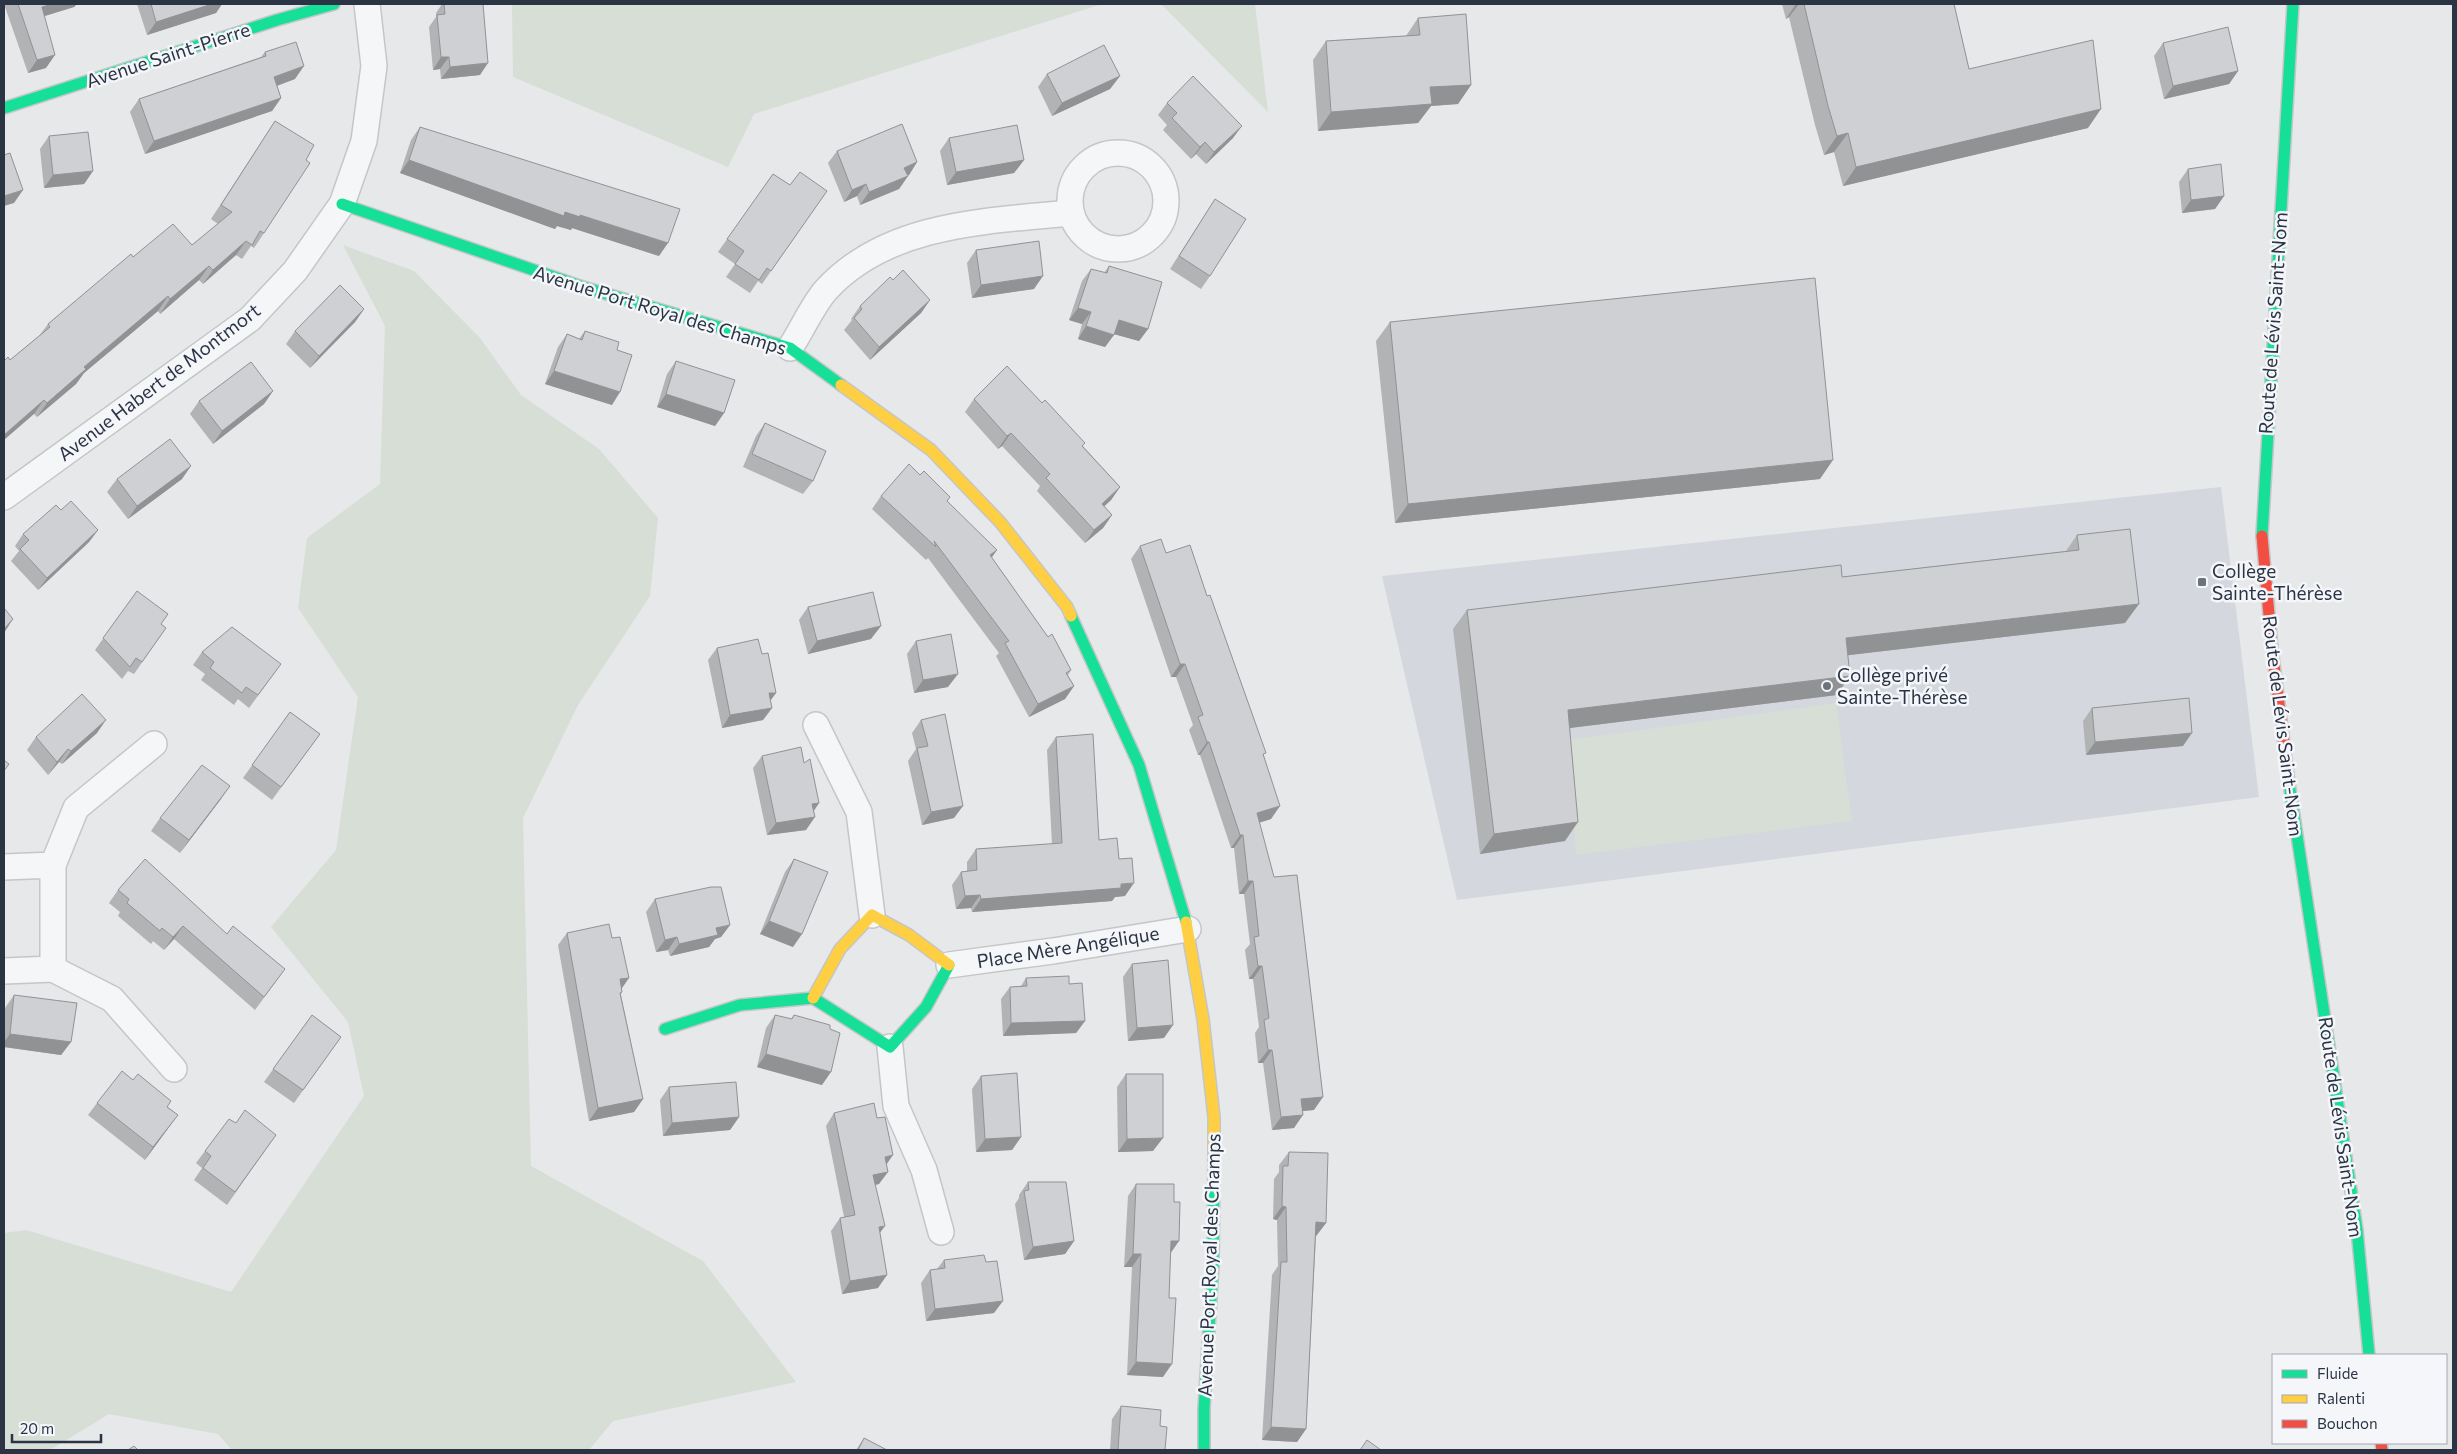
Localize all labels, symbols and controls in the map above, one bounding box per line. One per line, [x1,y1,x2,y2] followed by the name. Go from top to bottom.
[83,17,253,92] street label: Avenue Saint-Pierre
[2253,211,2292,435] street label: Route de Lévis Saint-Nom
[531,260,790,359] street label: Avenue Port Royal des Champs
[53,298,265,465] street label: Avenue Habert de Montmort
[2212,559,2343,604] place label: Collège Sainte-Thérèse
[2196,576,2208,588] marker: Collège Sainte-Thérèse
[2259,614,2308,838] street label: Route de Lévis Saint-Nom
[1837,663,1968,708] place label: Collège privé Sainte-Thérèse
[1821,680,1833,692] marker: Collège privé Sainte-Thérèse
[975,921,1161,972] street label: Place Mère Angélique
[2315,1015,2368,1239] street label: Route de Lévis Saint-Nom
[1192,1133,1225,1397] street label: Avenue Port Royal des Champs
[2272,1354,2447,1444] legend
[2317,1364,2358,1382] text: Fluide
[2317,1389,2365,1407] text: Ralenti
[12,1412,101,1444] scale bar
[2317,1414,2378,1432] text: Bouchon
[20,1419,54,1437] text: 20 m

